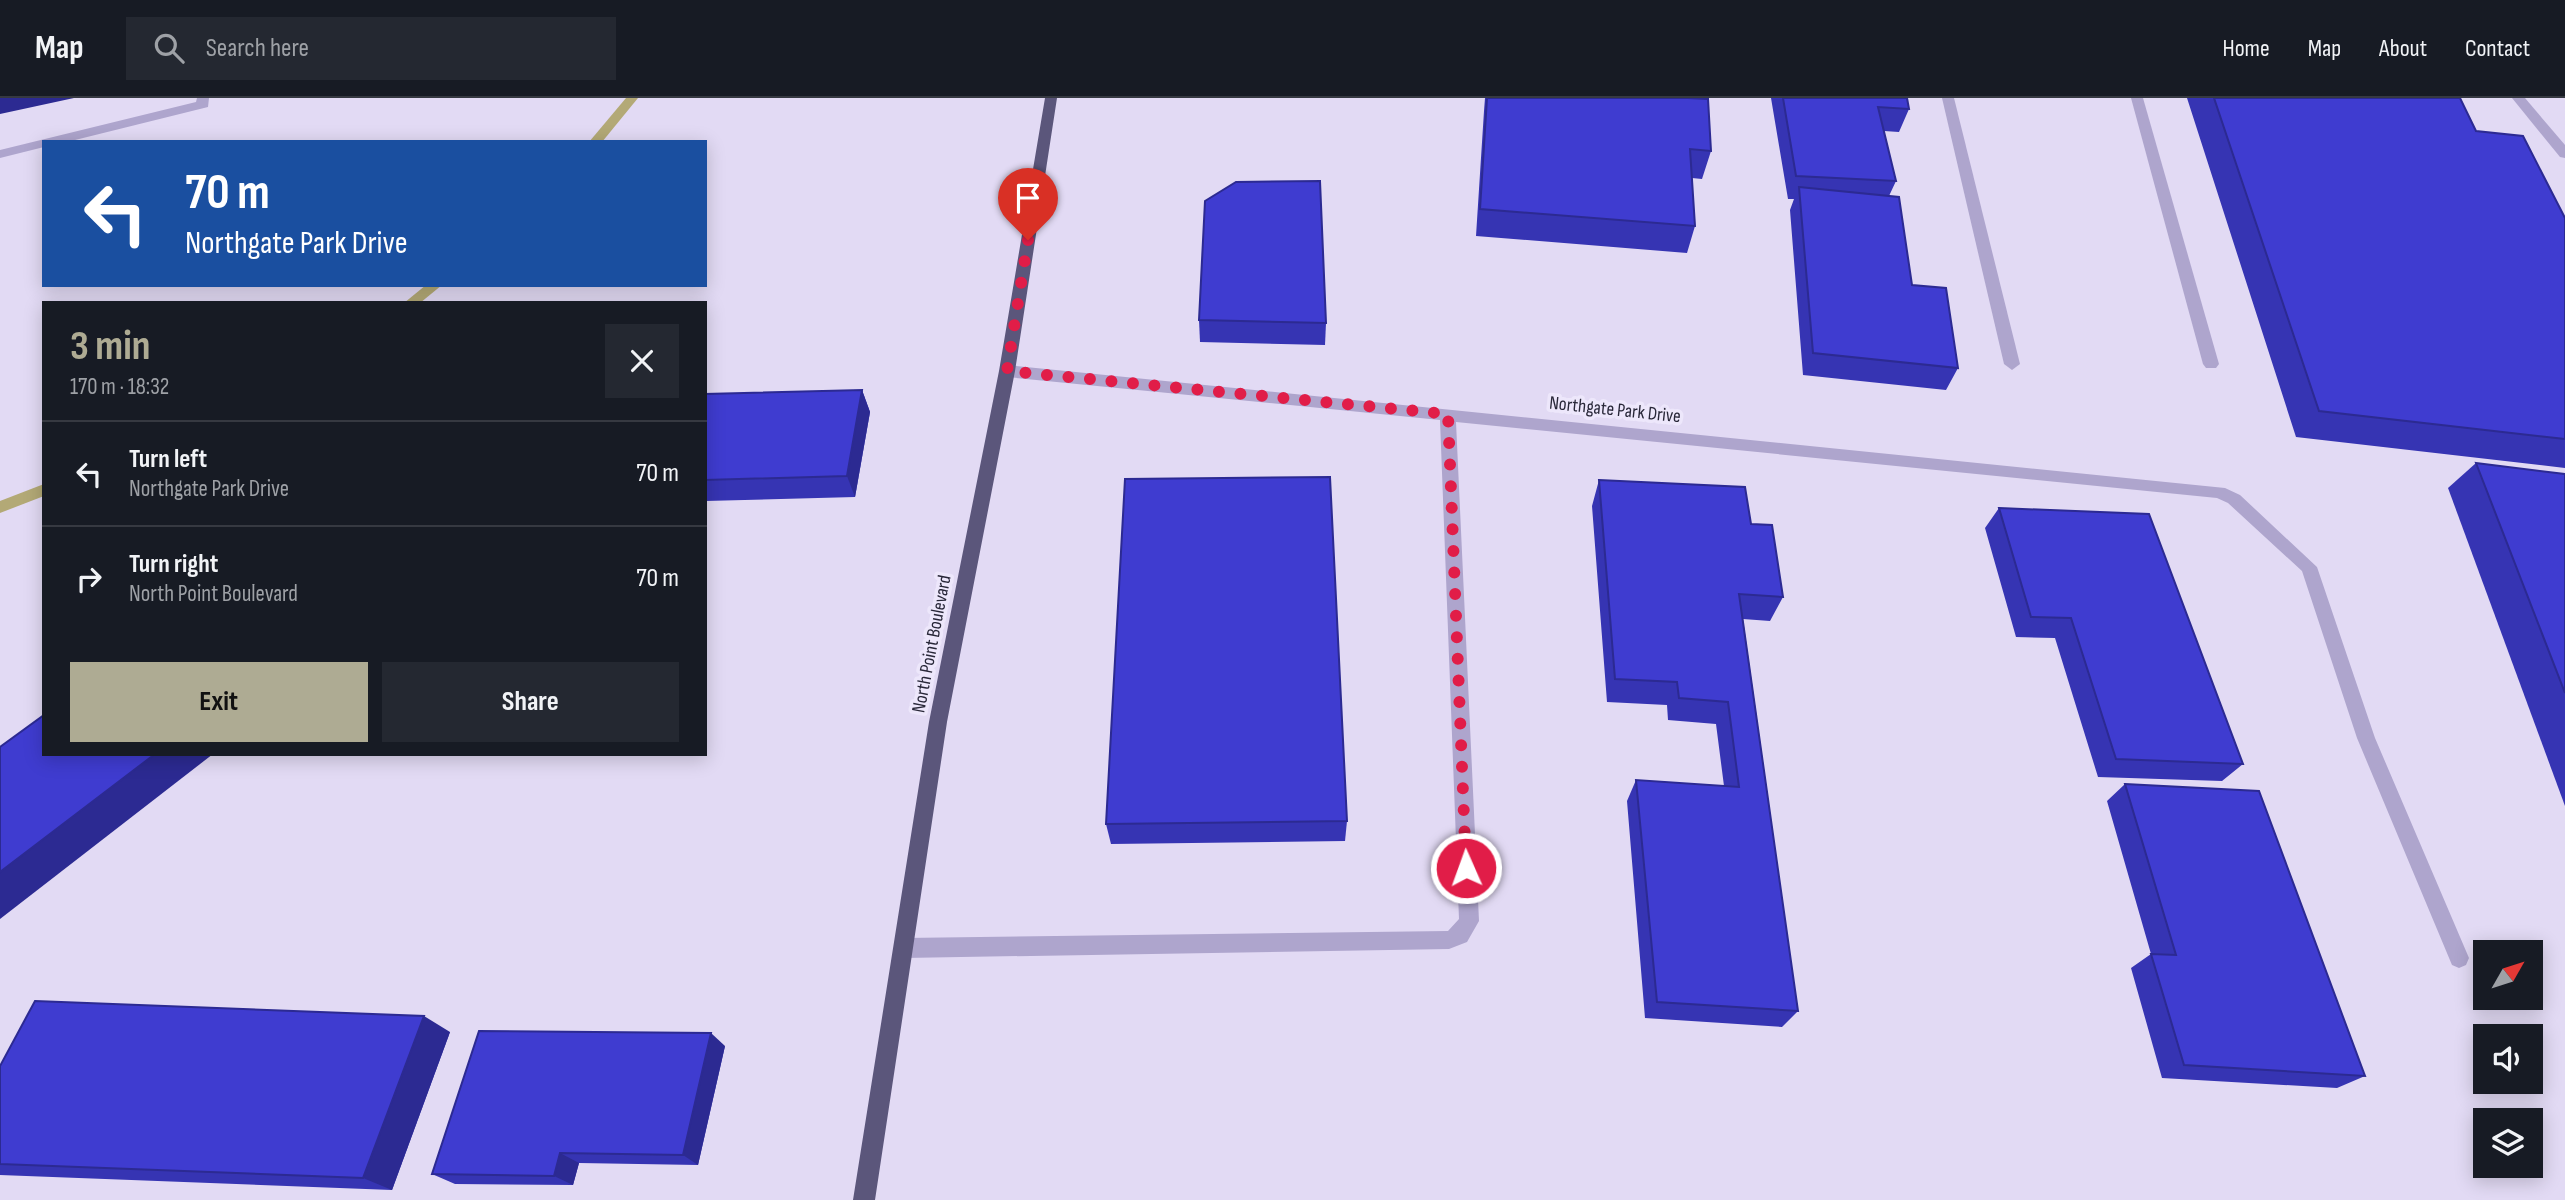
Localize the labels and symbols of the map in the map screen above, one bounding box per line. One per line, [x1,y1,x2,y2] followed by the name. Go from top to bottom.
[998,168,1058,240] pin
[1548,392,1682,428] street label: Northgate Park Drive
[907,573,957,715] street label: North Point Boulevard
[1429,831,1503,905] position arrow
[2473,940,2543,1010] north arrow

